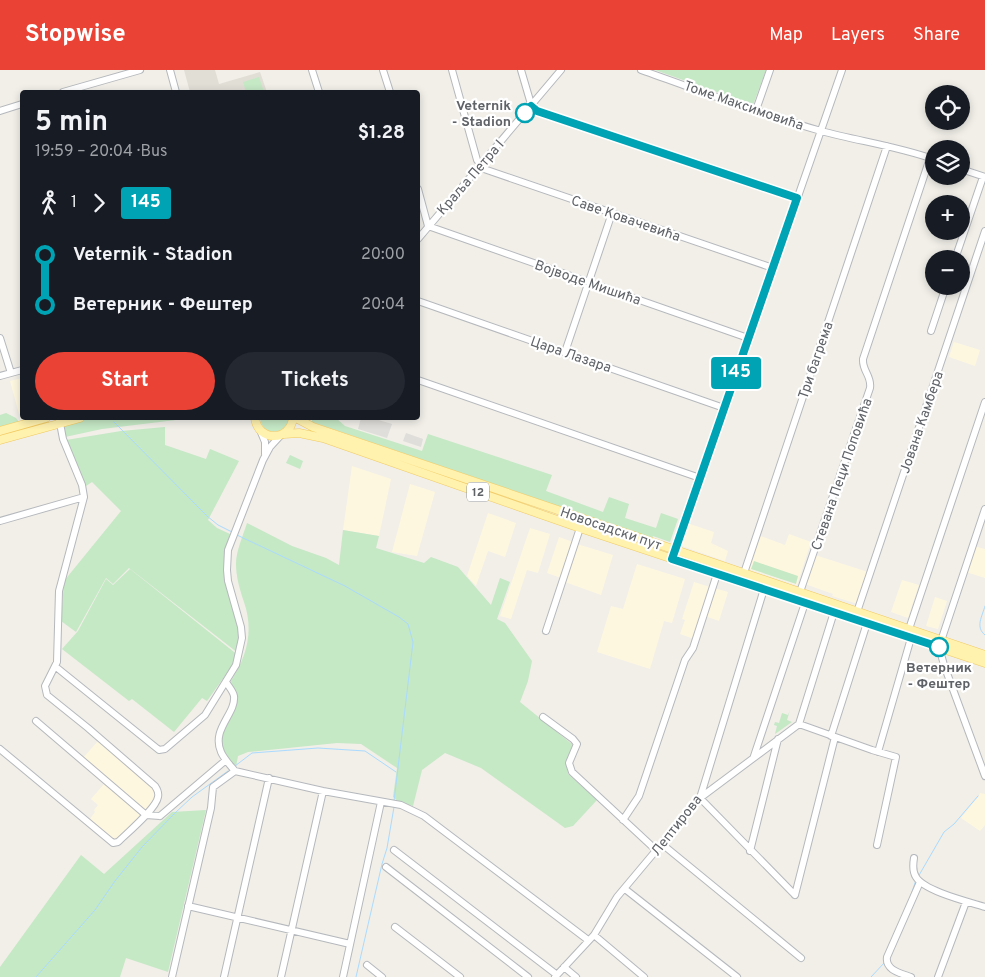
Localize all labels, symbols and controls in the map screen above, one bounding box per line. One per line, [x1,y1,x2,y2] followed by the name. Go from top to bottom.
[25,20,126,50] text: Stopwise
[769,24,803,47] text: Map
[831,24,885,47] text: Layers
[913,24,960,47] text: Share
[681,78,806,135] street label: Томе Максимовића
[925,85,970,295] map controls
[925,85,970,130] button: locate
[452,98,511,131] place label: Veternik - Stadion
[515,103,535,123] marker: Veternik - Stadion
[35,105,108,141] text: 5 min
[358,121,405,145] text: $1.28
[434,137,508,219] street label: Краља Петра I
[925,140,970,185] button: layers
[35,142,168,162] text: 19:59 – 20:04 · Bus
[35,189,63,217] icon: walk
[85,189,113,217] icon: forward
[131,191,161,214] text: 145
[71,193,77,213] text: 1
[569,193,682,246] street label: Саве Ковачевића
[925,195,970,240] button: +
[73,243,233,267] text: Veternik - Stadion
[361,245,405,265] text: 20:00
[925,250,970,295] button: −
[532,257,643,310] street label: Војводе Мишића
[73,293,253,317] text: Ветерник - Фештер
[361,295,405,315] text: 20:04
[795,320,838,401] street label: Три багрема
[528,334,613,377] street label: Цара Лазара
[35,352,215,410] button: Start
[225,352,405,410] button: Tickets
[707,357,765,389] line badge: 145
[721,361,751,384] text: 145
[897,369,948,476] street label: Јована Камбера
[808,396,877,553] street label: Стевана Пеци Поповића
[467,482,489,502] road number: 12
[557,504,664,555] street label: Новосадски пут
[929,637,949,657] marker: Ветерник - Фештер
[906,660,972,693] place label: Ветерник - Фештер
[648,792,706,860] street label: Лептирова

